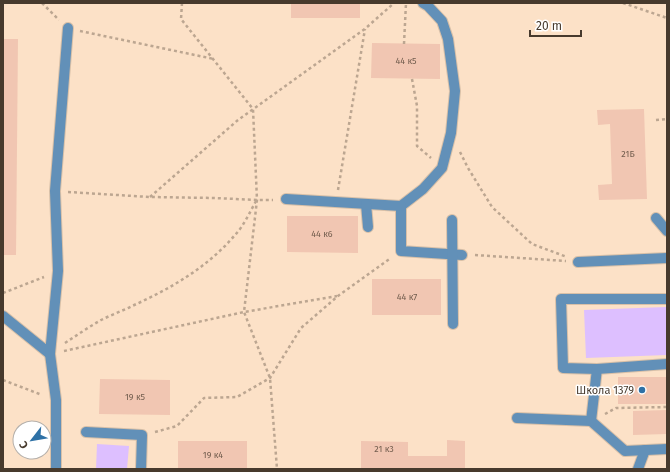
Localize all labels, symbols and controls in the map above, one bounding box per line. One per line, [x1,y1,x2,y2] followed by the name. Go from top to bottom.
[530,12,581,38] scale bar
[536,19,562,33] text: 20 m
[395,56,417,66] house number: 44 к5
[621,149,635,159] house number: 21Б
[311,229,333,239] house number: 44 к6
[397,292,417,302] house number: 44 к7
[576,384,634,397] place label: Школа 1379
[637,385,647,395] marker: Школа 1379
[125,392,146,402] house number: 19 к5
[12,420,52,460] north arrow
[16,438,31,451] text: С
[374,444,394,454] house number: 21 к3
[203,450,223,460] house number: 19 к4

